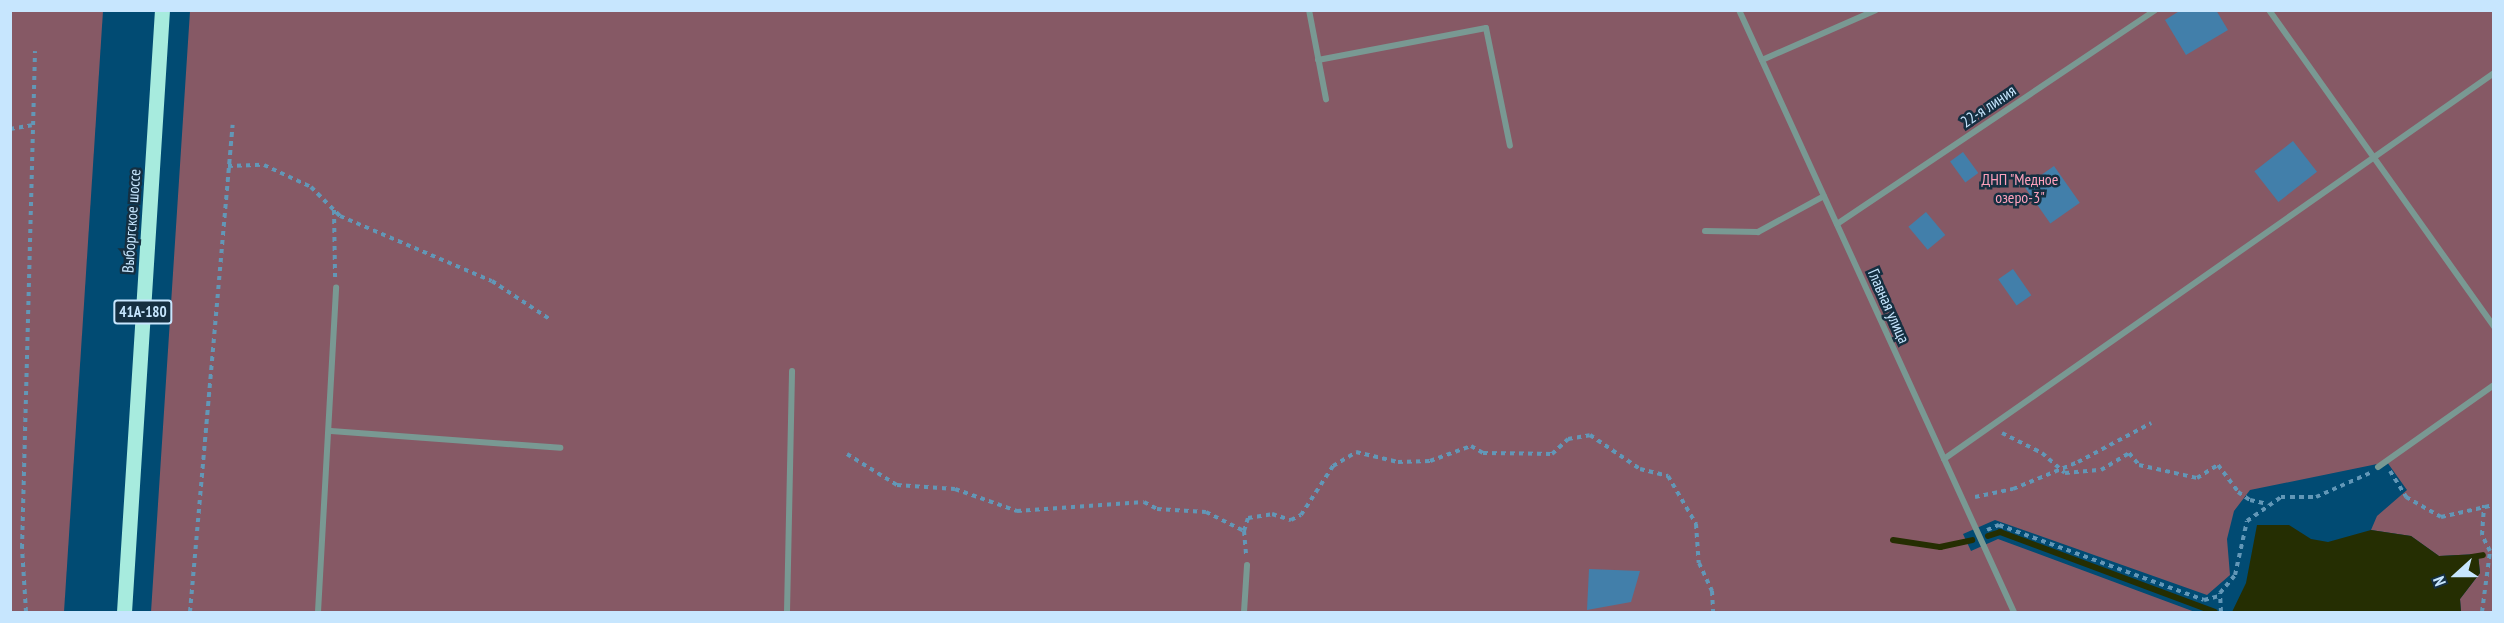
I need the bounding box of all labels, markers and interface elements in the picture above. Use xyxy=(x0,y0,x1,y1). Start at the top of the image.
street label: 22-я линия xyxy=(1957,81,2019,131)
street label: Выборгское шоссе xyxy=(118,168,144,274)
park label: ДНП "Медное озеро-3" xyxy=(1981,169,2059,207)
street label: Главная улица xyxy=(1864,266,1914,346)
road number: 41А-180 xyxy=(113,300,173,324)
north arrow xyxy=(2426,545,2486,605)
text: N xyxy=(2428,574,2450,589)

